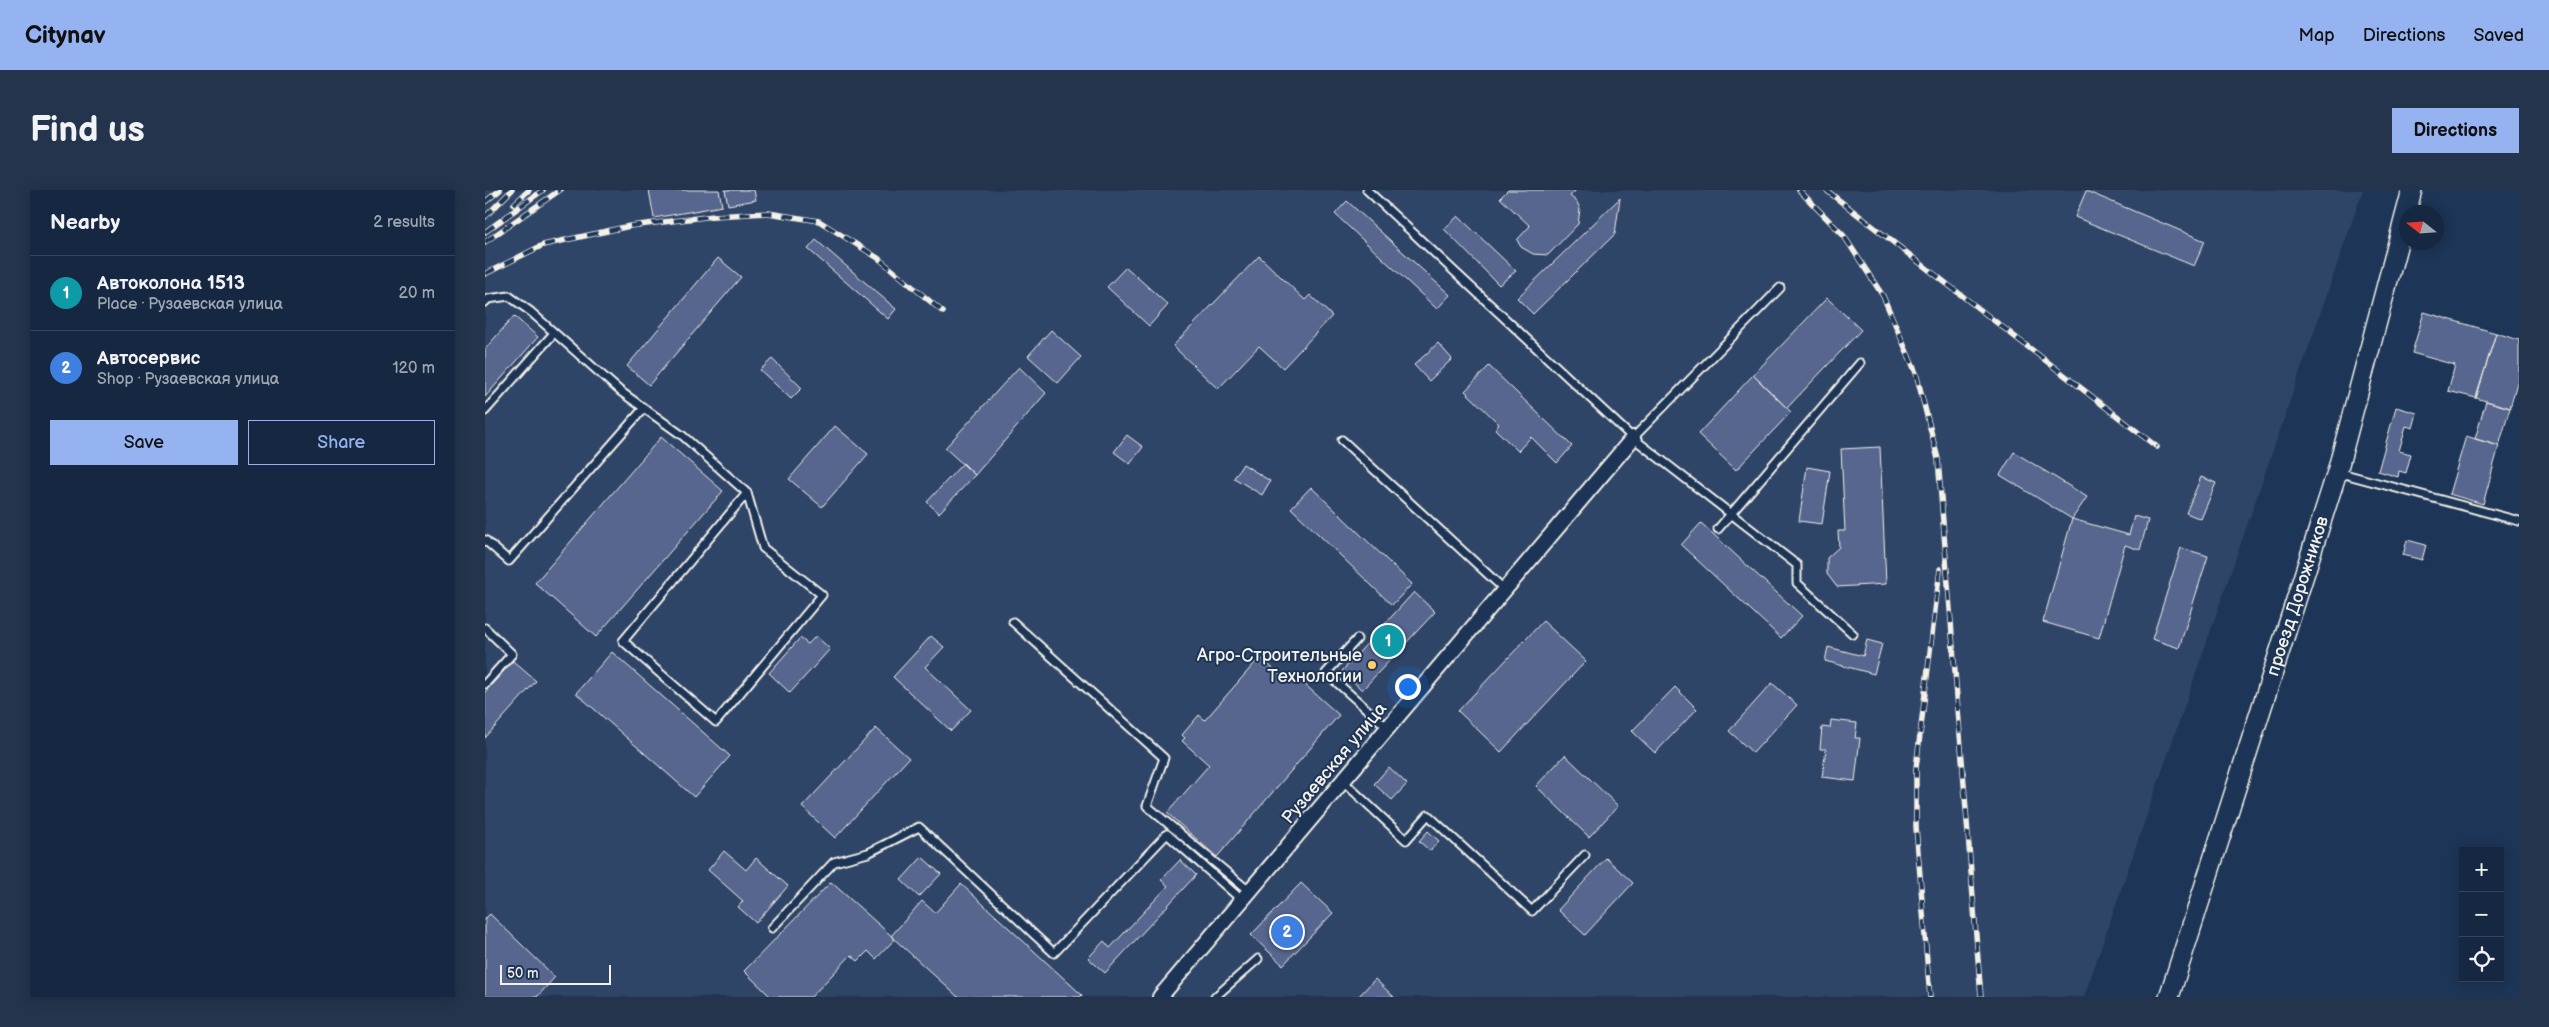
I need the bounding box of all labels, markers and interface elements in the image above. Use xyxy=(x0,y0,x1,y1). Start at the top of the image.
text: Citynav xyxy=(25,21,106,50)
text: Map xyxy=(2299,25,2335,46)
text: Directions xyxy=(2363,25,2445,46)
text: Saved xyxy=(2473,25,2524,46)
button: Directions xyxy=(2392,108,2519,153)
text: Find us xyxy=(30,109,145,152)
north arrow xyxy=(2399,205,2444,250)
text: Nearby xyxy=(50,210,120,235)
text: 2 results xyxy=(373,213,435,232)
text: Автоколона 1513 xyxy=(97,272,245,295)
text: 1 xyxy=(63,284,69,303)
text: 20 m xyxy=(399,284,435,303)
text: Place · Рузаевская улица xyxy=(97,295,283,314)
text: Автосервис xyxy=(97,347,200,370)
text: 2 xyxy=(61,359,71,378)
text: 120 m xyxy=(392,359,435,378)
text: Shop · Рузаевская улица xyxy=(97,370,279,389)
button: Save xyxy=(50,420,238,465)
button: Share xyxy=(248,420,435,465)
street label: проезд Дорожников xyxy=(2262,513,2333,679)
pin: 1 xyxy=(1372,622,1404,660)
place label: Агро-Строительные Технологии xyxy=(1196,645,1362,687)
marker: Агро-Строительные Технологии xyxy=(1366,659,1378,671)
your location xyxy=(1395,674,1421,700)
street label: Рузаевская улица xyxy=(1278,698,1391,828)
map controls xyxy=(2459,847,2504,982)
button: + xyxy=(2459,847,2504,892)
button: − xyxy=(2459,892,2504,937)
pin: 2 xyxy=(1271,913,1303,951)
button: locate xyxy=(2459,937,2504,982)
scale bar xyxy=(500,962,611,985)
text: 50 m xyxy=(507,965,539,982)

